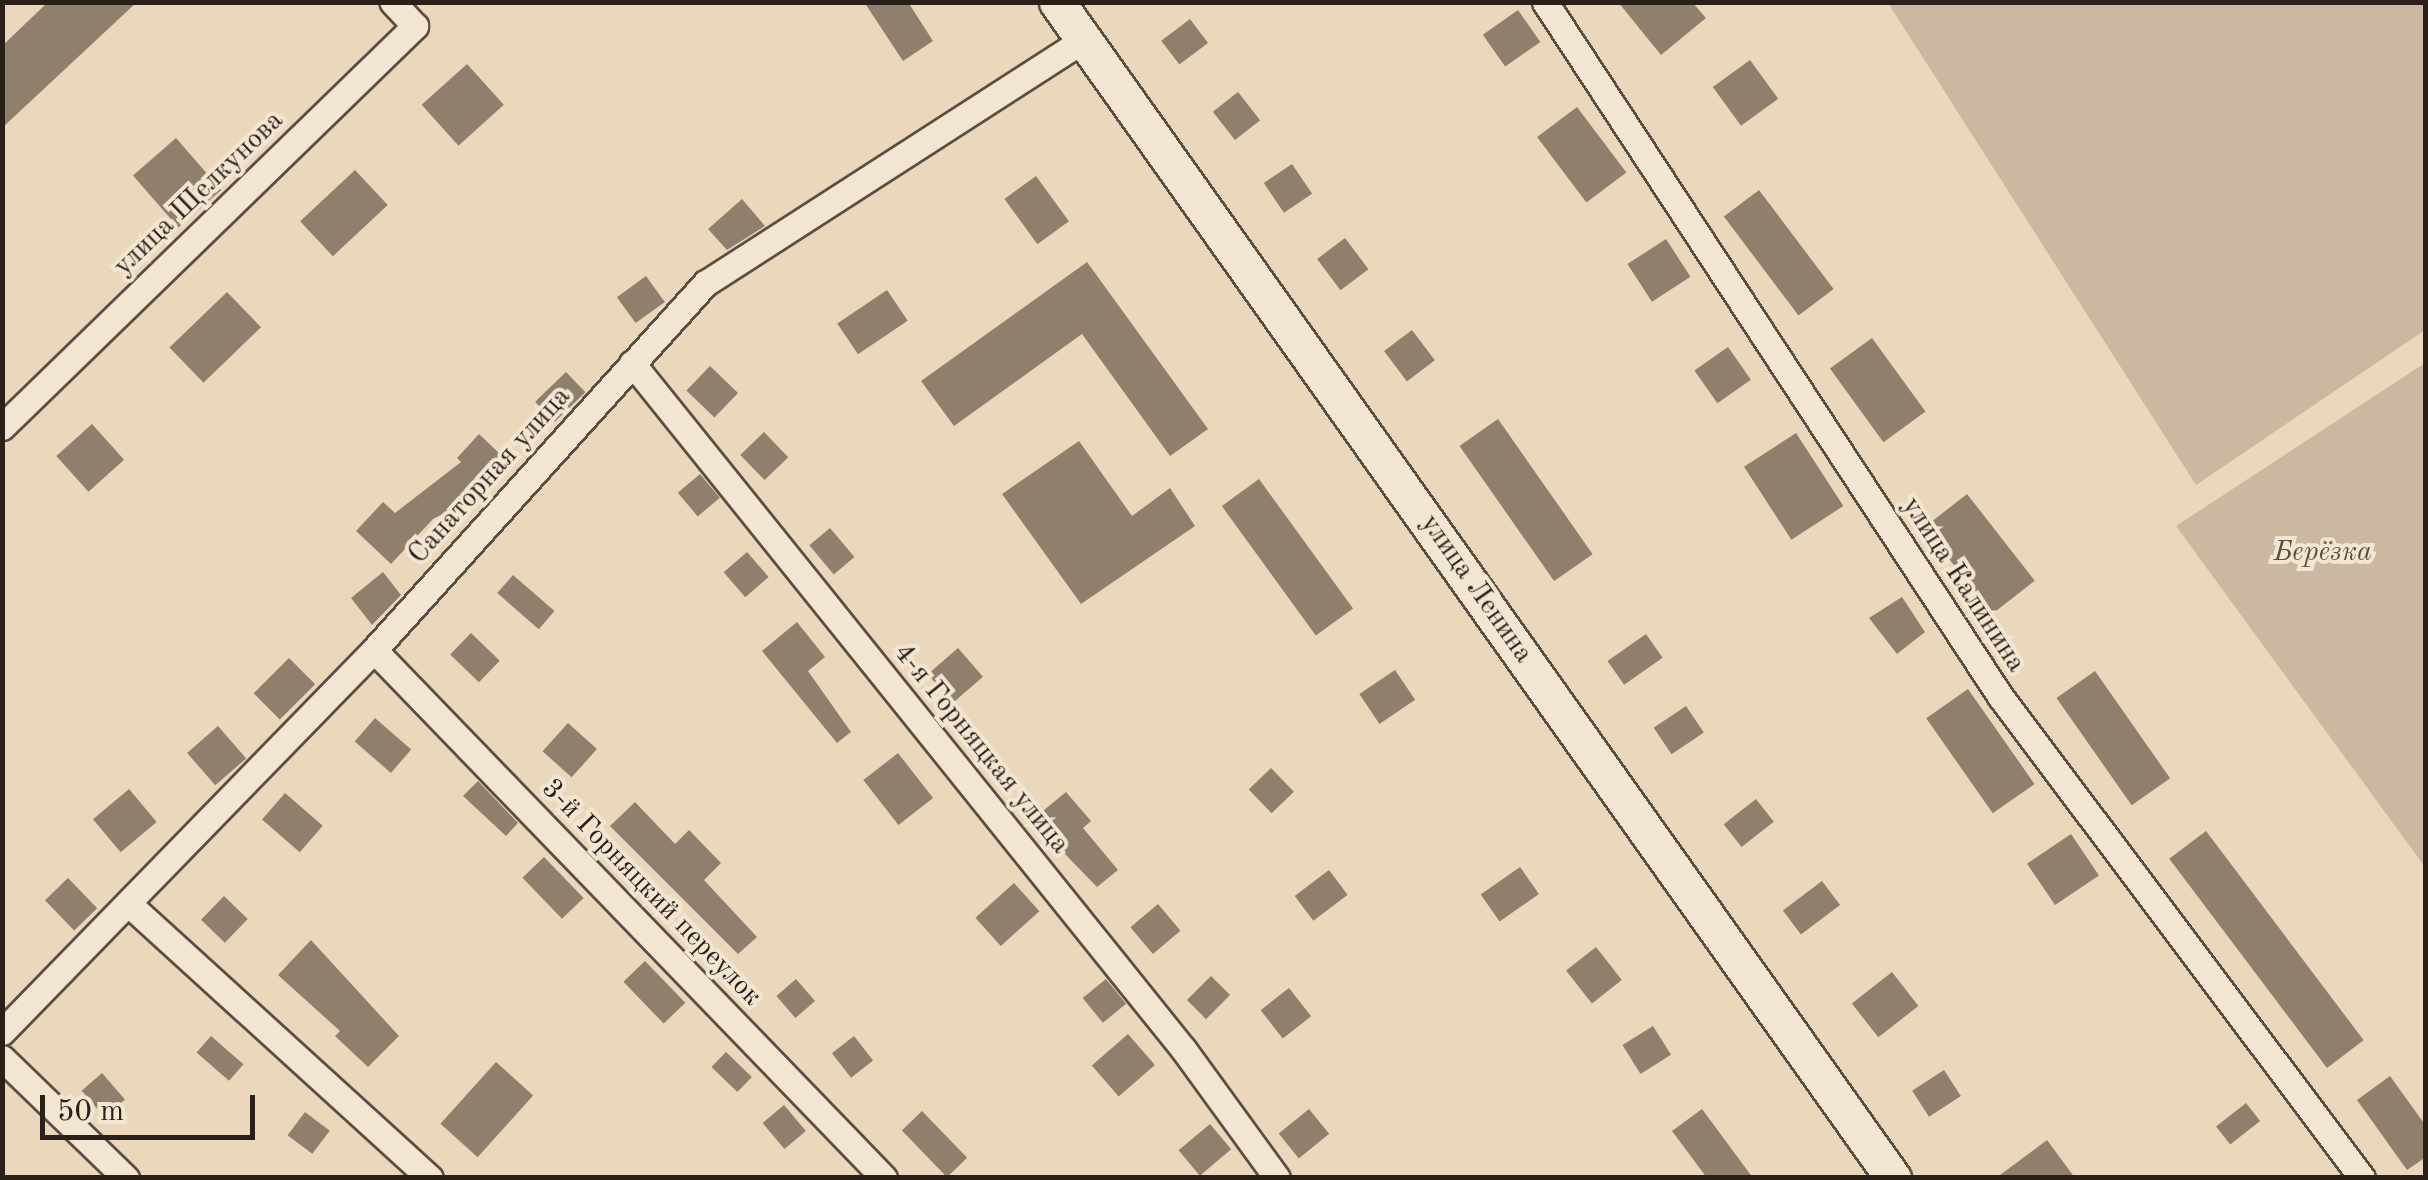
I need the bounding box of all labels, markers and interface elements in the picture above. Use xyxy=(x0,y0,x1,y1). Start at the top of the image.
street label: улица Щелкунова xyxy=(107,104,291,284)
street label: Санаторная улица xyxy=(402,381,578,571)
street label: улица Калинина xyxy=(1894,491,2032,679)
street label: улица Ленина xyxy=(1412,508,1540,670)
park label: Берёзка xyxy=(2274,536,2372,570)
street label: 4-я Горняцкая улица xyxy=(886,637,1076,861)
street label: 3-й Горняцкий переулок xyxy=(534,773,768,1013)
scale bar xyxy=(45,1075,260,1137)
text: 50 m xyxy=(57,1097,124,1127)

